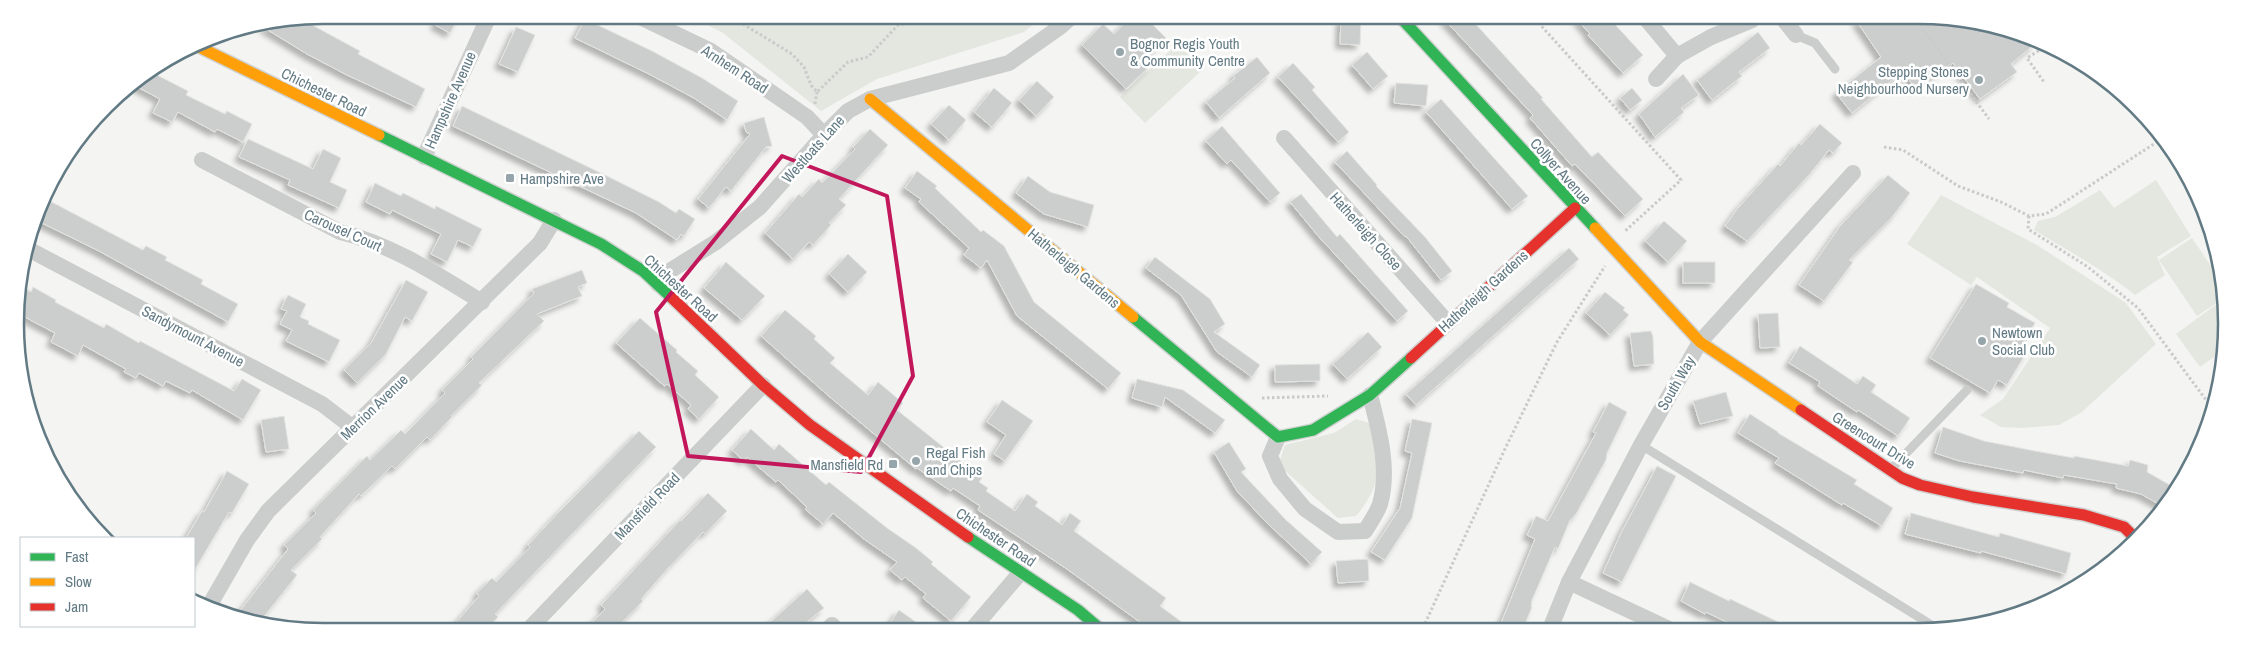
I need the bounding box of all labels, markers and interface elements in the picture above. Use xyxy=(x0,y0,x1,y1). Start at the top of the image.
place label: Bognor Regis Youth & Community Centre xyxy=(1130,33,1245,71)
street label: Arnhem Road xyxy=(697,39,773,98)
marker: Bognor Regis Youth & Community Centre xyxy=(1114,46,1126,58)
street label: Hampshire Avenue xyxy=(419,48,481,152)
place label: Stepping Stones Neighbourhood Nursery xyxy=(1838,61,1970,99)
street label: Chichester Road xyxy=(278,62,370,122)
marker: Stepping Stones Neighbourhood Nursery xyxy=(1973,74,1985,86)
street label: Westloats Lane xyxy=(777,110,849,187)
street label: Collyer Avenue xyxy=(1526,133,1597,209)
place label: Hampshire Ave xyxy=(520,168,604,189)
marker: Hampshire Ave xyxy=(504,172,516,184)
street label: Hatherleigh Close xyxy=(1325,187,1407,275)
street label: Carousel Court xyxy=(301,204,386,257)
street label: Hatherleigh Gardens xyxy=(1024,223,1124,313)
street label: Hatherleigh Gardens xyxy=(1434,245,1532,337)
street label: Chichester Road xyxy=(640,249,722,327)
street label: Sandymount Avenue xyxy=(138,300,248,372)
place label: Newtown Social Club xyxy=(1992,322,2055,360)
marker: Newtown Social Club xyxy=(1976,335,1988,347)
street label: South Way xyxy=(1652,351,1700,414)
street label: Merrion Avenue xyxy=(336,369,413,445)
street label: Greencourt Drive xyxy=(1828,406,1920,474)
place label: Regal Fish and Chips xyxy=(926,442,985,480)
place label: Mansfield Rd xyxy=(811,454,883,475)
marker: Regal Fish and Chips xyxy=(910,455,922,467)
marker: Mansfield Rd xyxy=(887,458,899,470)
street label: Mansfield Road xyxy=(610,468,684,544)
street label: Chichester Road xyxy=(952,502,1040,572)
legend xyxy=(20,537,195,627)
text: Fast xyxy=(65,546,89,567)
text: Slow xyxy=(65,571,92,592)
text: Jam xyxy=(65,596,88,617)

